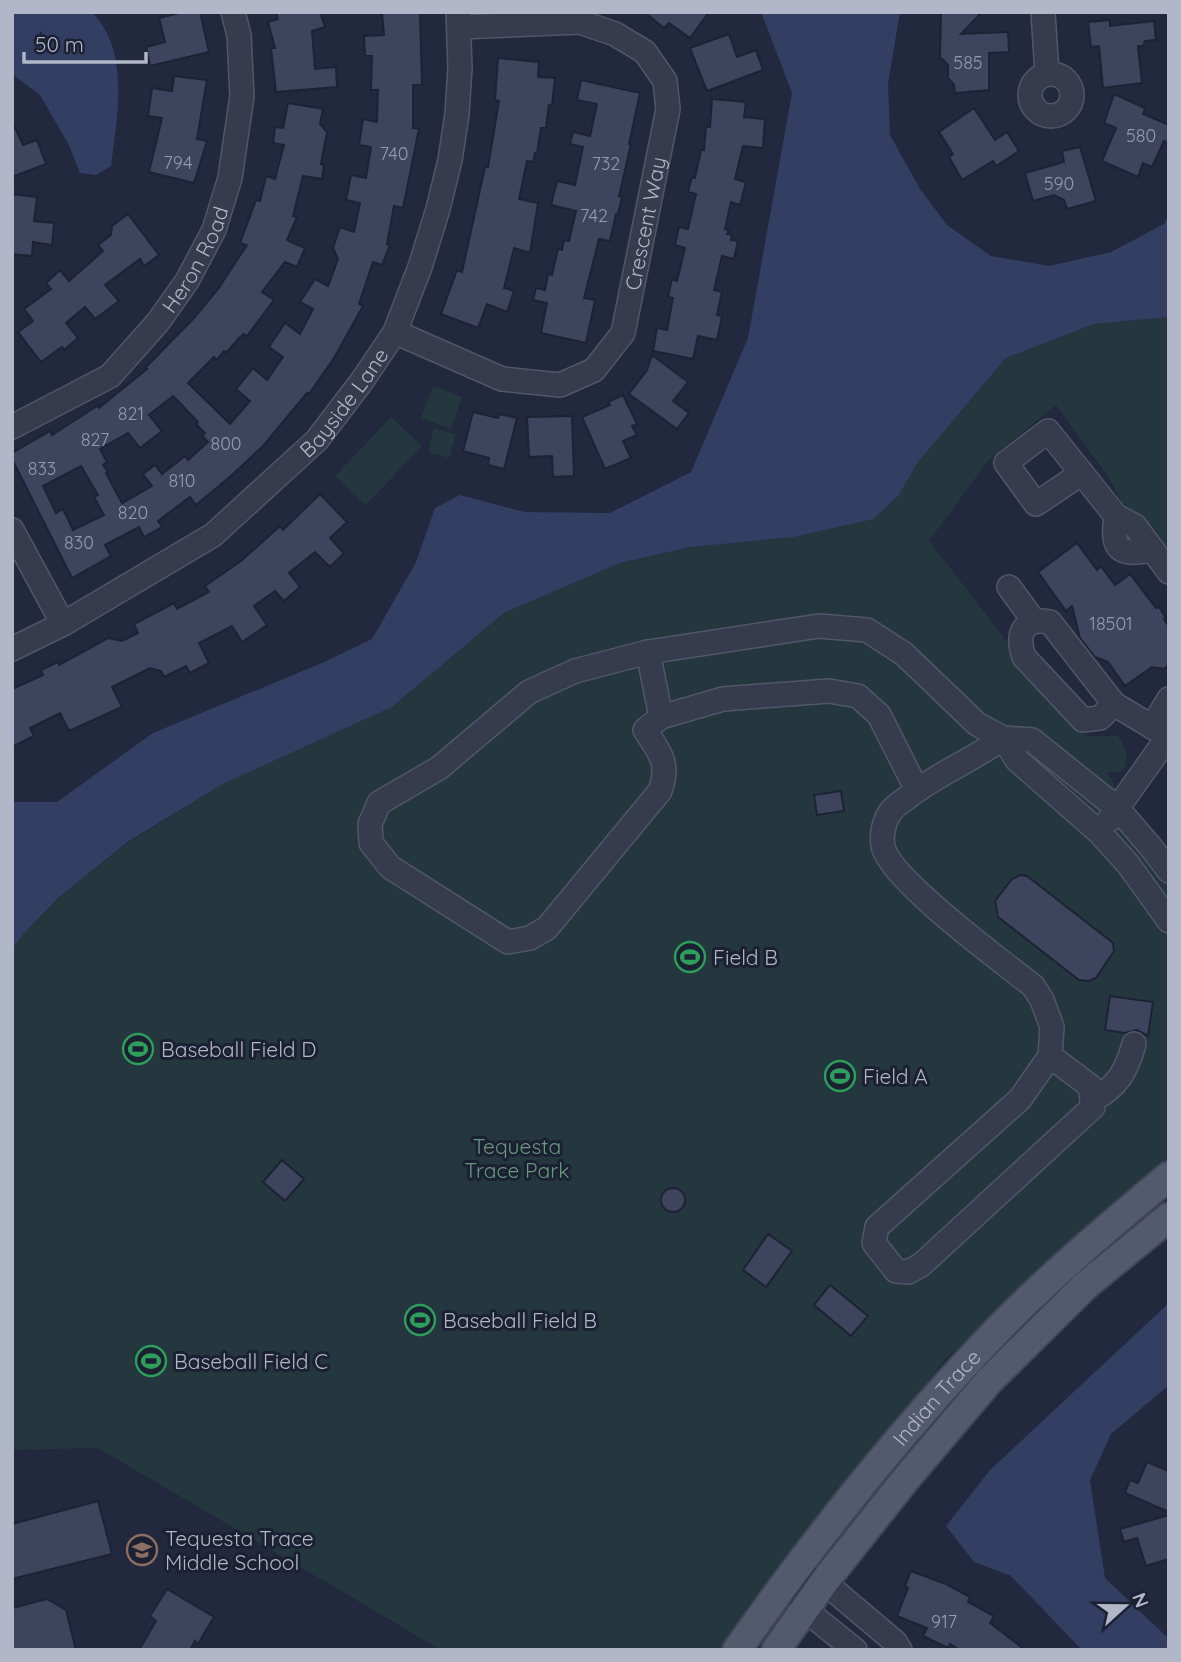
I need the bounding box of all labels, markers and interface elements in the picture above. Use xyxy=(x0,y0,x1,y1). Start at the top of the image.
scale bar xyxy=(24,21,147,65)
text: 50 m xyxy=(35,31,84,57)
house number: 585 xyxy=(953,51,983,74)
house number: 580 xyxy=(1126,124,1156,147)
house number: 740 xyxy=(380,142,408,165)
house number: 794 xyxy=(164,151,192,174)
house number: 732 xyxy=(592,152,620,175)
street label: Crescent Way xyxy=(619,154,671,293)
house number: 590 xyxy=(1044,172,1074,195)
street label: Heron Road xyxy=(156,203,233,318)
house number: 742 xyxy=(580,204,608,227)
street label: Bayside Lane xyxy=(294,343,394,463)
house number: 821 xyxy=(118,402,144,425)
house number: 827 xyxy=(81,428,109,451)
house number: 800 xyxy=(210,432,242,455)
house number: 833 xyxy=(28,457,56,480)
house number: 810 xyxy=(168,469,196,492)
house number: 820 xyxy=(118,501,148,524)
house number: 830 xyxy=(64,531,94,554)
house number: 18501 xyxy=(1089,612,1133,635)
sports icon: Field B xyxy=(673,940,707,974)
place label: Field B xyxy=(713,944,778,970)
sports icon: Baseball Field D xyxy=(121,1032,155,1066)
place label: Baseball Field D xyxy=(161,1036,316,1062)
sports icon: Field A xyxy=(823,1059,857,1093)
place label: Field A xyxy=(863,1063,928,1089)
park label: Tequesta Trace Park xyxy=(465,1133,569,1183)
sports icon: Baseball Field B xyxy=(403,1303,437,1337)
place label: Baseball Field B xyxy=(443,1307,597,1333)
sports icon: Baseball Field C xyxy=(134,1344,168,1378)
street label: Indian Trace xyxy=(887,1344,986,1451)
place label: Baseball Field C xyxy=(174,1348,328,1374)
place label: Tequesta Trace Middle School xyxy=(165,1525,314,1575)
school or university icon: Tequesta Trace Middle School xyxy=(125,1533,159,1567)
north arrow xyxy=(1090,1571,1160,1641)
text: N xyxy=(1127,1589,1155,1611)
house number: 917 xyxy=(931,1610,957,1633)

